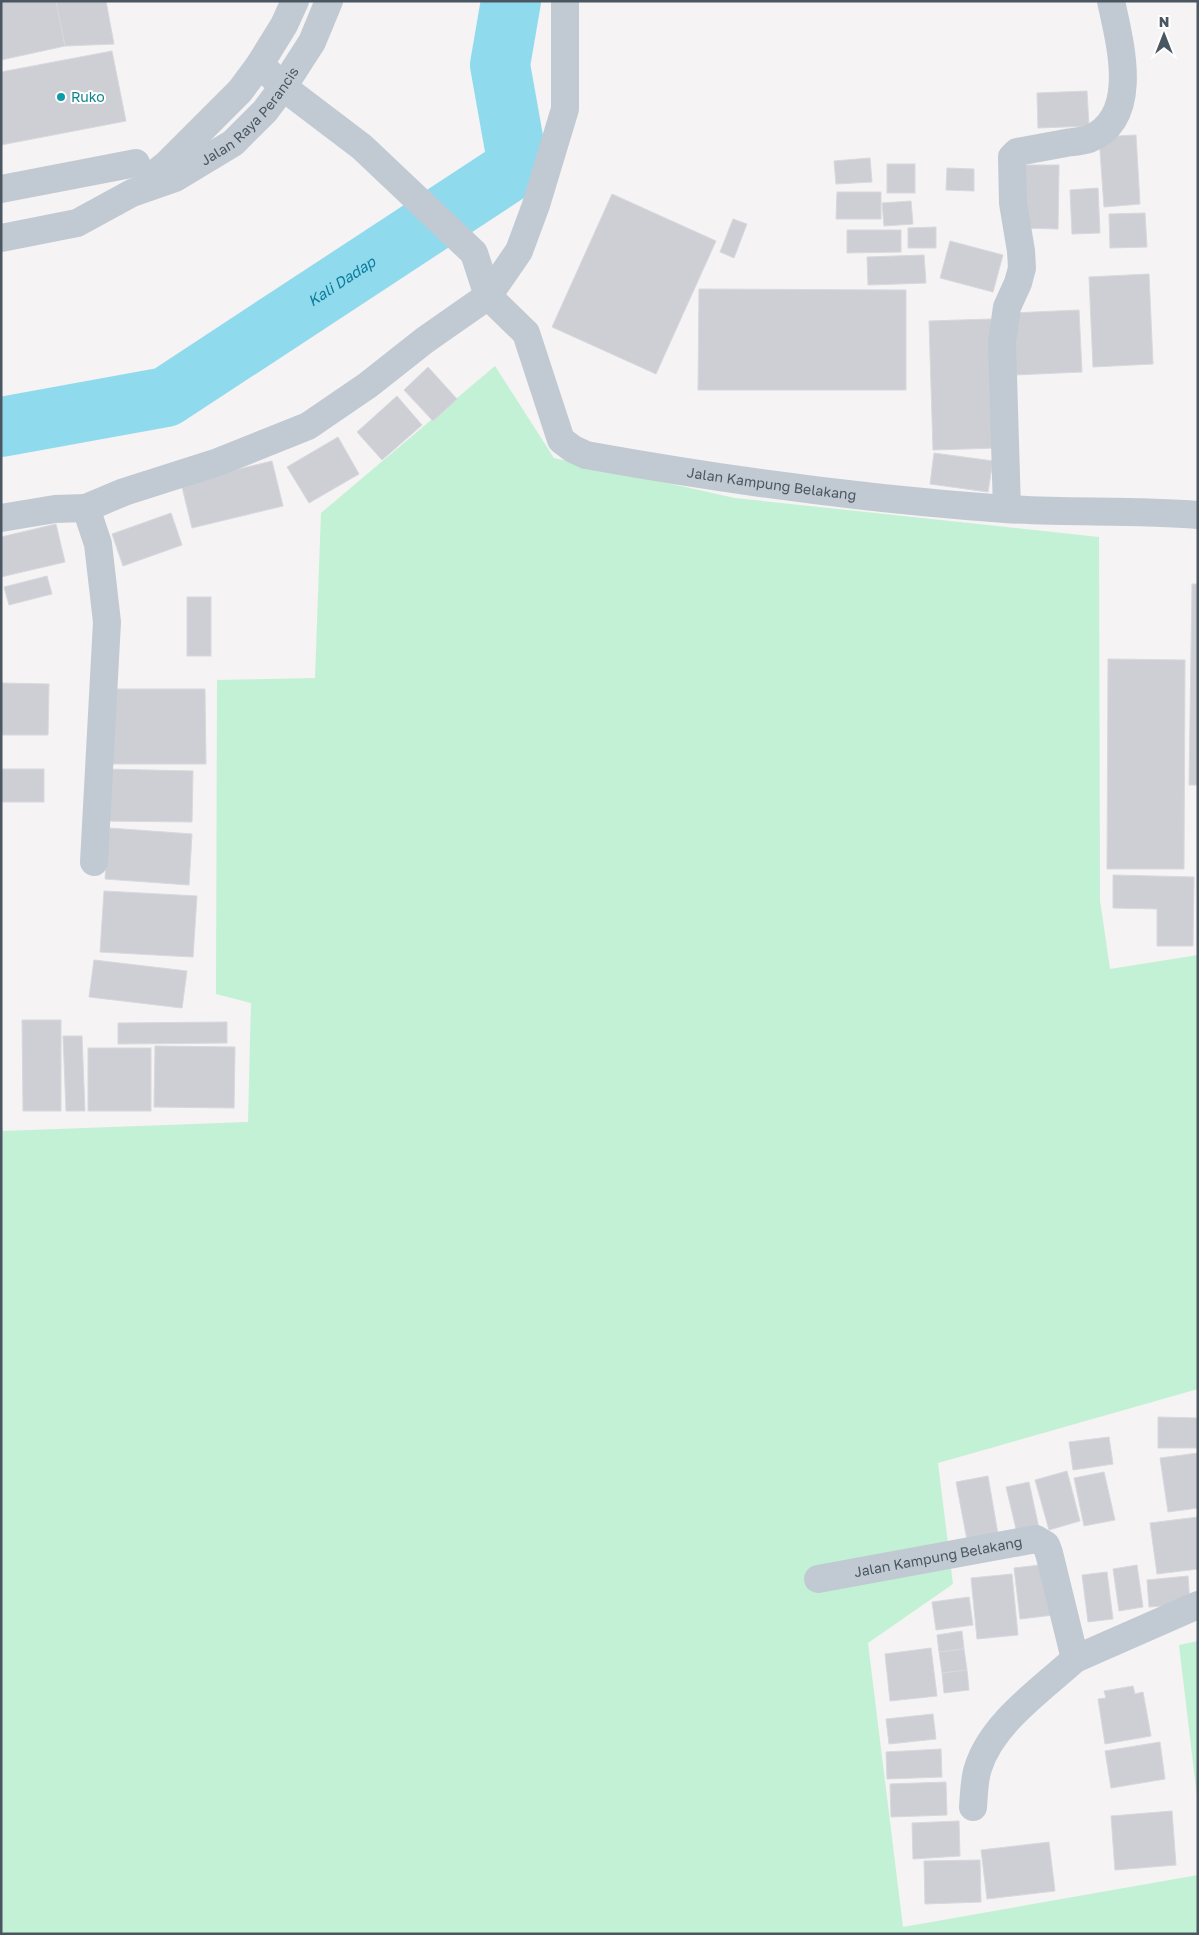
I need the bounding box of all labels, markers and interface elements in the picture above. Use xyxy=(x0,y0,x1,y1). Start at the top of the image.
north arrow xyxy=(1139,10,1189,60)
text: N xyxy=(1159,13,1169,30)
street label: Jalan Raya Perancis xyxy=(197,63,302,169)
place label: Ruko xyxy=(71,88,105,105)
marker: Ruko xyxy=(55,91,67,103)
water label: Kali Dadap xyxy=(304,251,380,310)
street label: Jalan Kampung Belakang xyxy=(686,463,857,503)
street label: Jalan Kampung Belakang xyxy=(852,1533,1023,1580)

